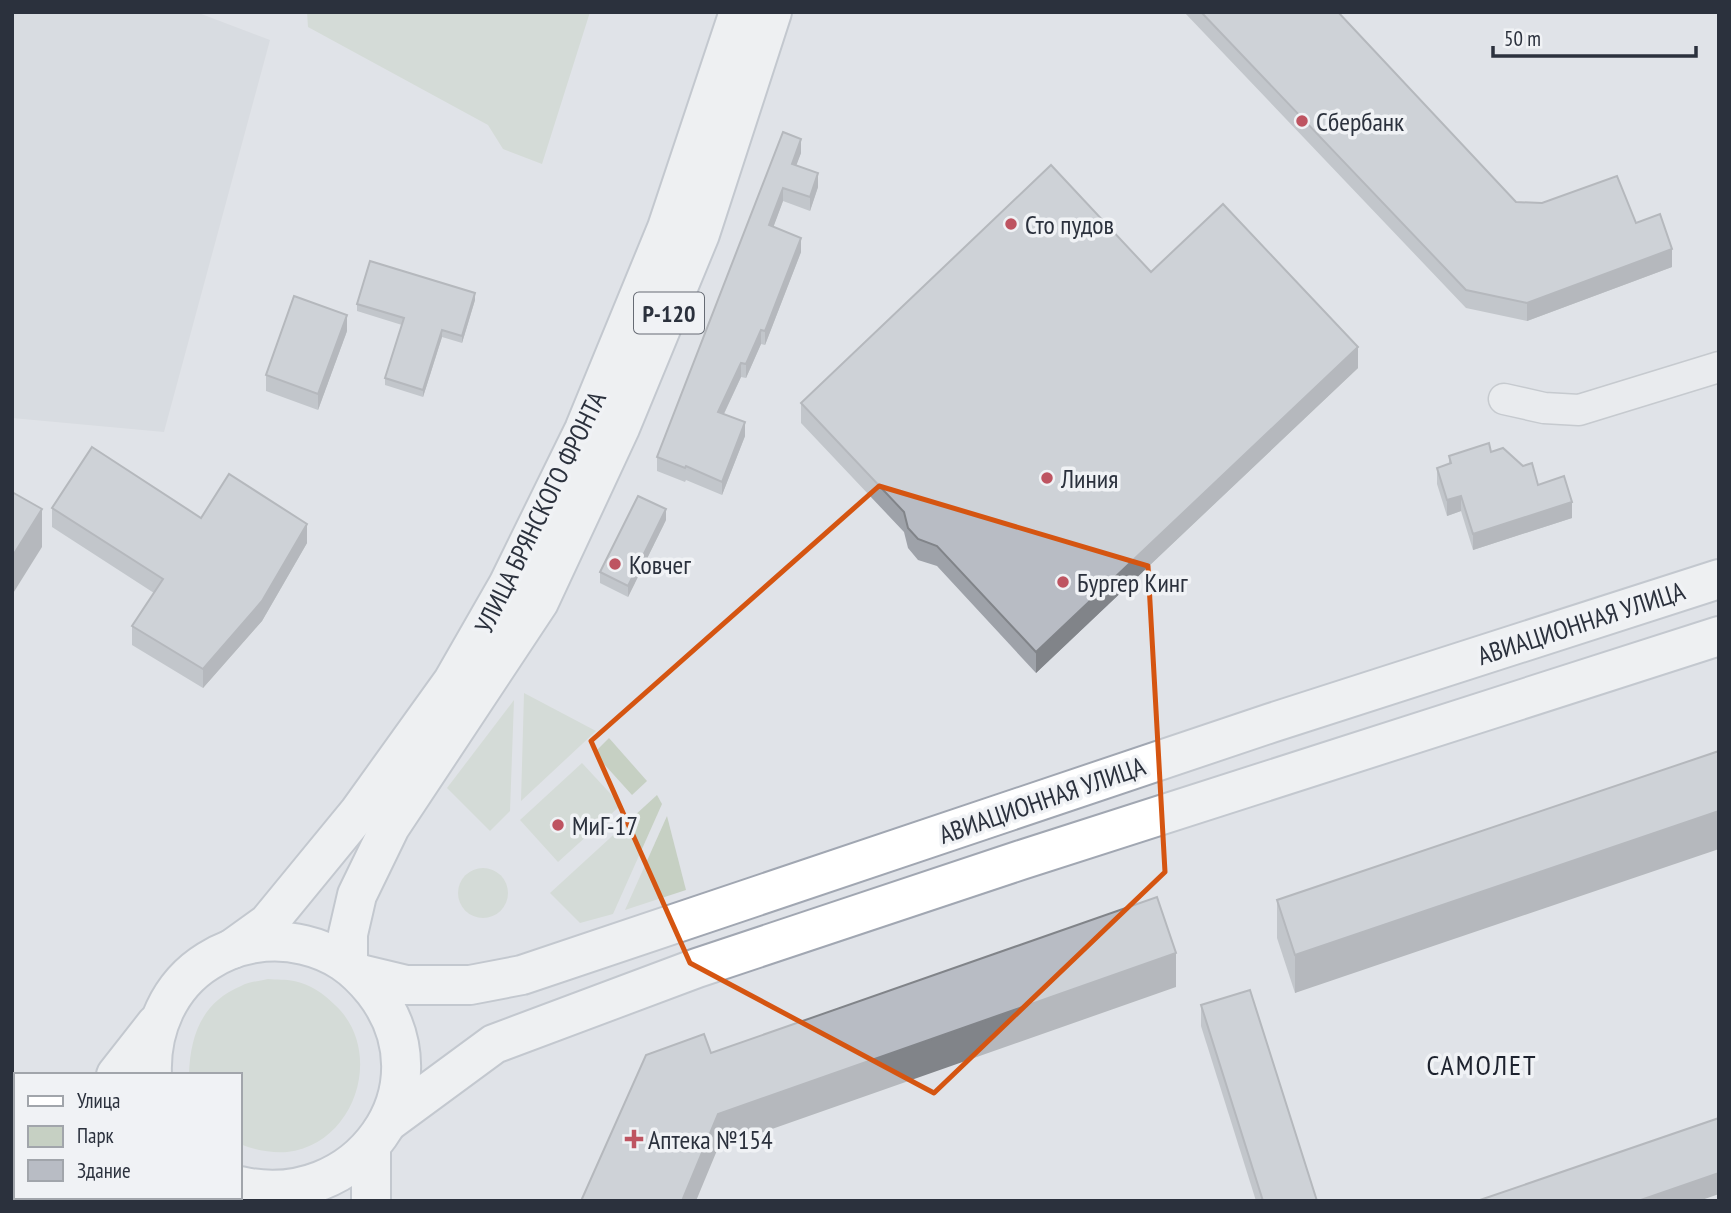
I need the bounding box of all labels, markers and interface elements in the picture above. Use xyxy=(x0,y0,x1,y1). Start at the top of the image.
scale bar xyxy=(1493,14,1696,58)
text: 50 m xyxy=(1504,25,1541,52)
place label: Сбербанк xyxy=(1316,105,1404,138)
marker: Сбербанк xyxy=(1294,113,1310,129)
place label: Сто пудов xyxy=(1025,208,1114,241)
marker: Сто пудов xyxy=(1003,216,1019,232)
road number: Р-120 xyxy=(634,292,704,334)
street label: УЛИЦА БРЯНСКОГО ФРОНТА xyxy=(467,385,613,638)
place label: Линия xyxy=(1060,462,1118,495)
marker: Линия xyxy=(1039,470,1055,486)
place label: Ковчег xyxy=(629,548,691,581)
marker: Ковчег xyxy=(607,556,623,572)
place label: Бургер Кинг xyxy=(1077,566,1188,599)
marker: Бургер Кинг xyxy=(1055,574,1071,590)
street label: АВИАЦИОННАЯ УЛИЦА xyxy=(1473,574,1690,672)
street label: АВИАЦИОННАЯ УЛИЦА xyxy=(934,749,1150,851)
place label: МиГ-17 xyxy=(572,809,638,842)
marker: МиГ-17 xyxy=(550,817,566,833)
district label: САМОЛЕТ xyxy=(1426,1046,1538,1083)
legend xyxy=(14,1073,242,1199)
text: Улица xyxy=(77,1087,120,1114)
text: Парк xyxy=(77,1122,114,1149)
place label: Аптека №154 xyxy=(648,1123,773,1156)
marker: Аптека №154 xyxy=(626,1131,642,1147)
text: Здание xyxy=(77,1157,131,1184)

